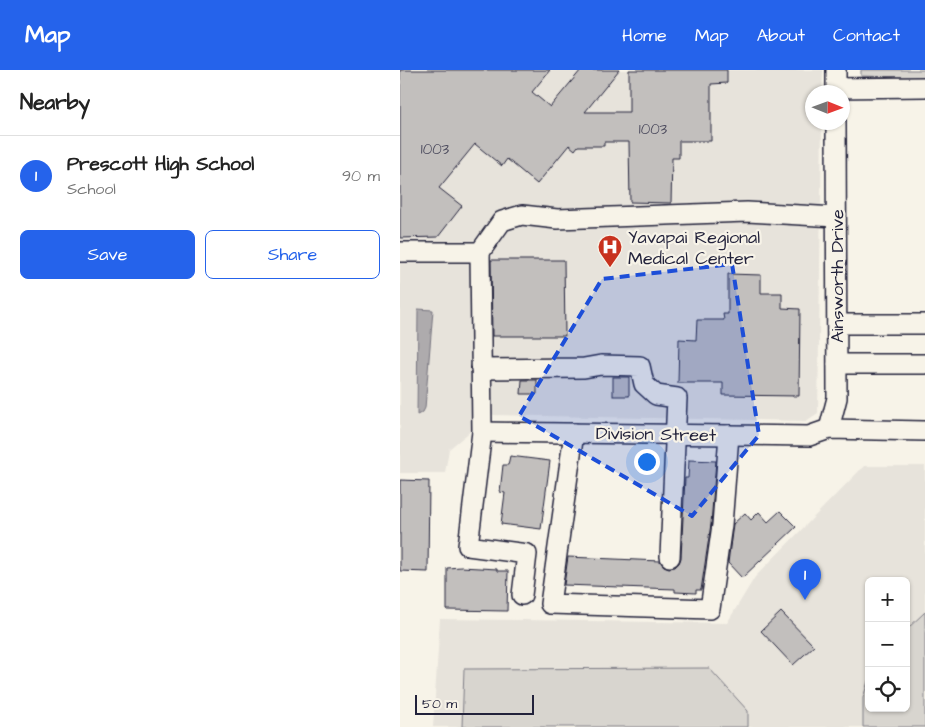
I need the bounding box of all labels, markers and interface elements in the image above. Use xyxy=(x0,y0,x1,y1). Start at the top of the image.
text: Map xyxy=(25,18,70,52)
text: Home xyxy=(622,23,667,48)
text: Map xyxy=(695,23,729,48)
text: About xyxy=(757,23,805,48)
text: Contact xyxy=(833,23,900,48)
north arrow xyxy=(805,85,850,130)
text: Nearby xyxy=(20,88,90,117)
house number: 1003 xyxy=(639,119,668,140)
house number: 1003 xyxy=(421,139,450,160)
text: Prescott High School xyxy=(67,151,254,178)
text: 1 xyxy=(35,165,37,187)
text: 90 m xyxy=(342,165,380,187)
text: School xyxy=(67,178,116,200)
street label: Ainsworth Drive xyxy=(825,209,850,343)
place label: Yavapai Regional Medical Center xyxy=(628,225,760,271)
button: Save xyxy=(20,230,195,279)
button: Share xyxy=(205,230,380,279)
hospital icon: Yavapai Regional Medical Center xyxy=(597,234,623,268)
street label: Division Street xyxy=(596,421,717,448)
your location xyxy=(634,449,660,475)
pin: 1 xyxy=(789,559,821,600)
map controls xyxy=(865,577,910,712)
button: + xyxy=(865,577,910,622)
button: − xyxy=(865,622,910,667)
button: locate xyxy=(865,667,910,712)
scale bar xyxy=(415,692,534,715)
text: 50 m xyxy=(422,694,457,714)

